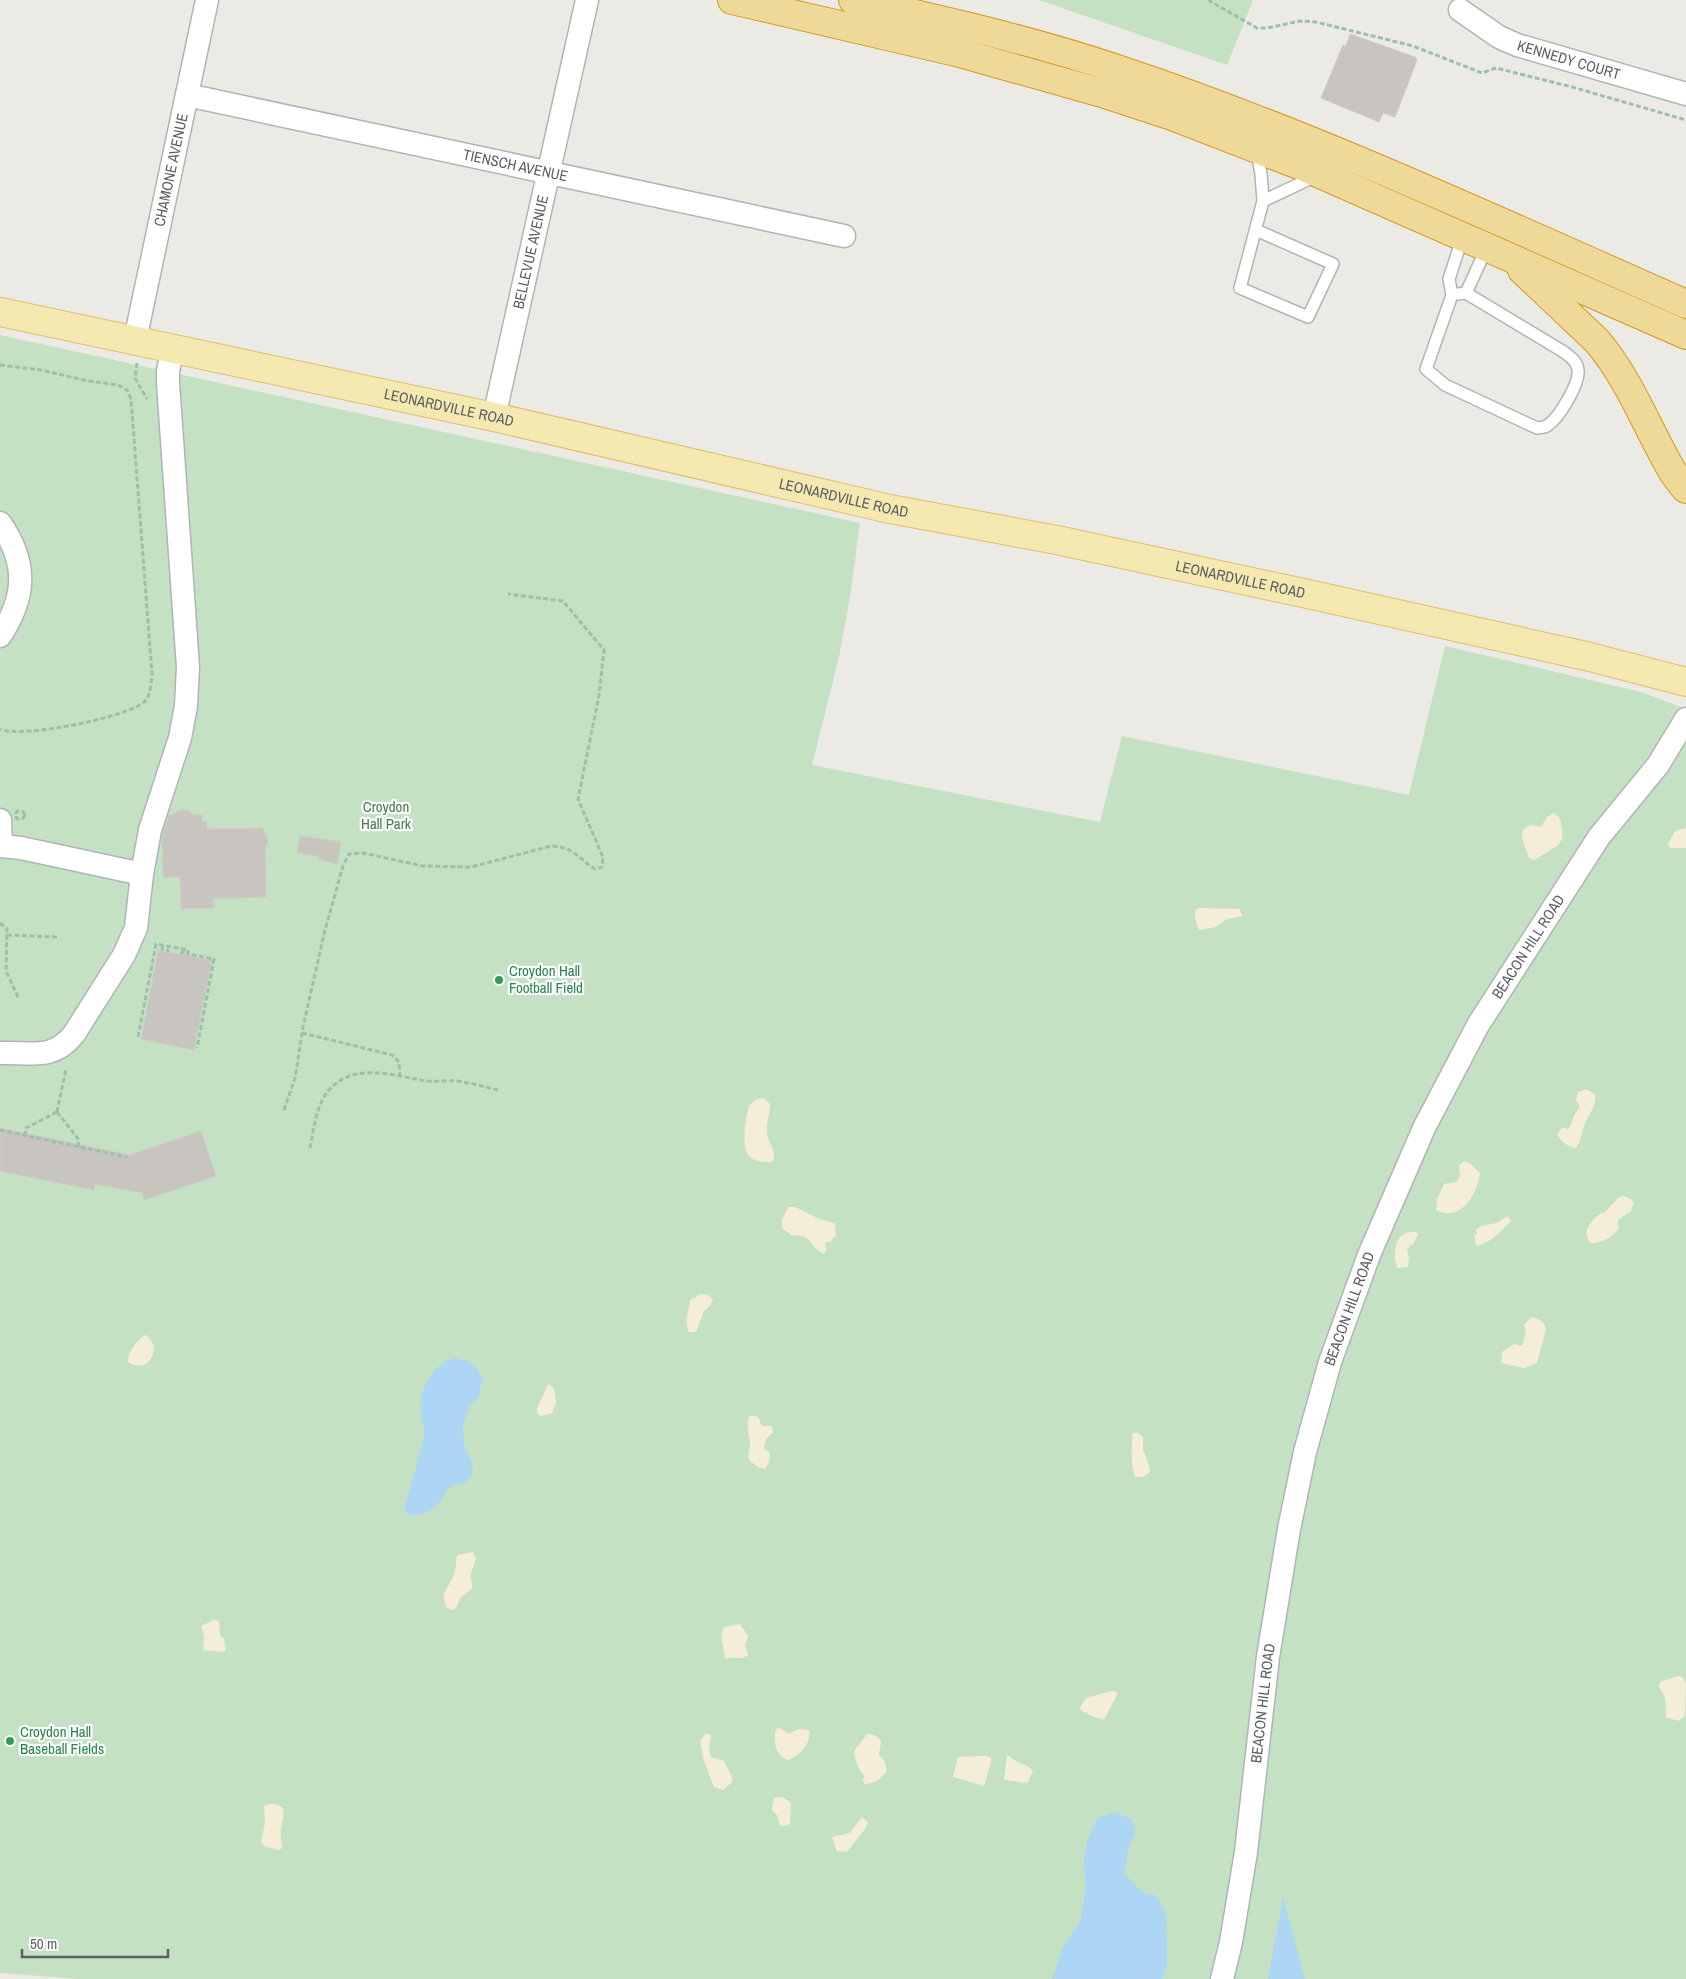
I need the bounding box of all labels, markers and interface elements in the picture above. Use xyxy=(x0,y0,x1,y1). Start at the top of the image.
street label: KENNEDY COURT xyxy=(1515,35,1623,85)
street label: CHAMONE AVENUE xyxy=(148,111,193,228)
street label: TIENSCH AVENUE xyxy=(461,144,570,186)
street label: BELLEVUE AVENUE xyxy=(507,193,553,311)
street label: LEONARDVILLE ROAD xyxy=(382,383,516,431)
street label: LEONARDVILLE ROAD xyxy=(777,473,910,522)
street label: LEONARDVILLE ROAD xyxy=(1174,555,1307,603)
park label: Croydon Hall Park xyxy=(361,796,412,834)
street label: BEACON HILL ROAD xyxy=(1487,890,1569,1003)
place label: Croydon Hall Football Field xyxy=(509,960,583,998)
marker: Croydon Hall Football Field xyxy=(493,974,505,986)
street label: BEACON HILL ROAD xyxy=(1319,1249,1379,1369)
street label: BEACON HILL ROAD xyxy=(1245,1642,1280,1764)
place label: Croydon Hall Baseball Fields xyxy=(20,1721,104,1759)
marker: Croydon Hall Baseball Fields xyxy=(4,1735,16,1747)
scale bar xyxy=(22,1926,169,1958)
text: 50 m xyxy=(30,1933,57,1954)

